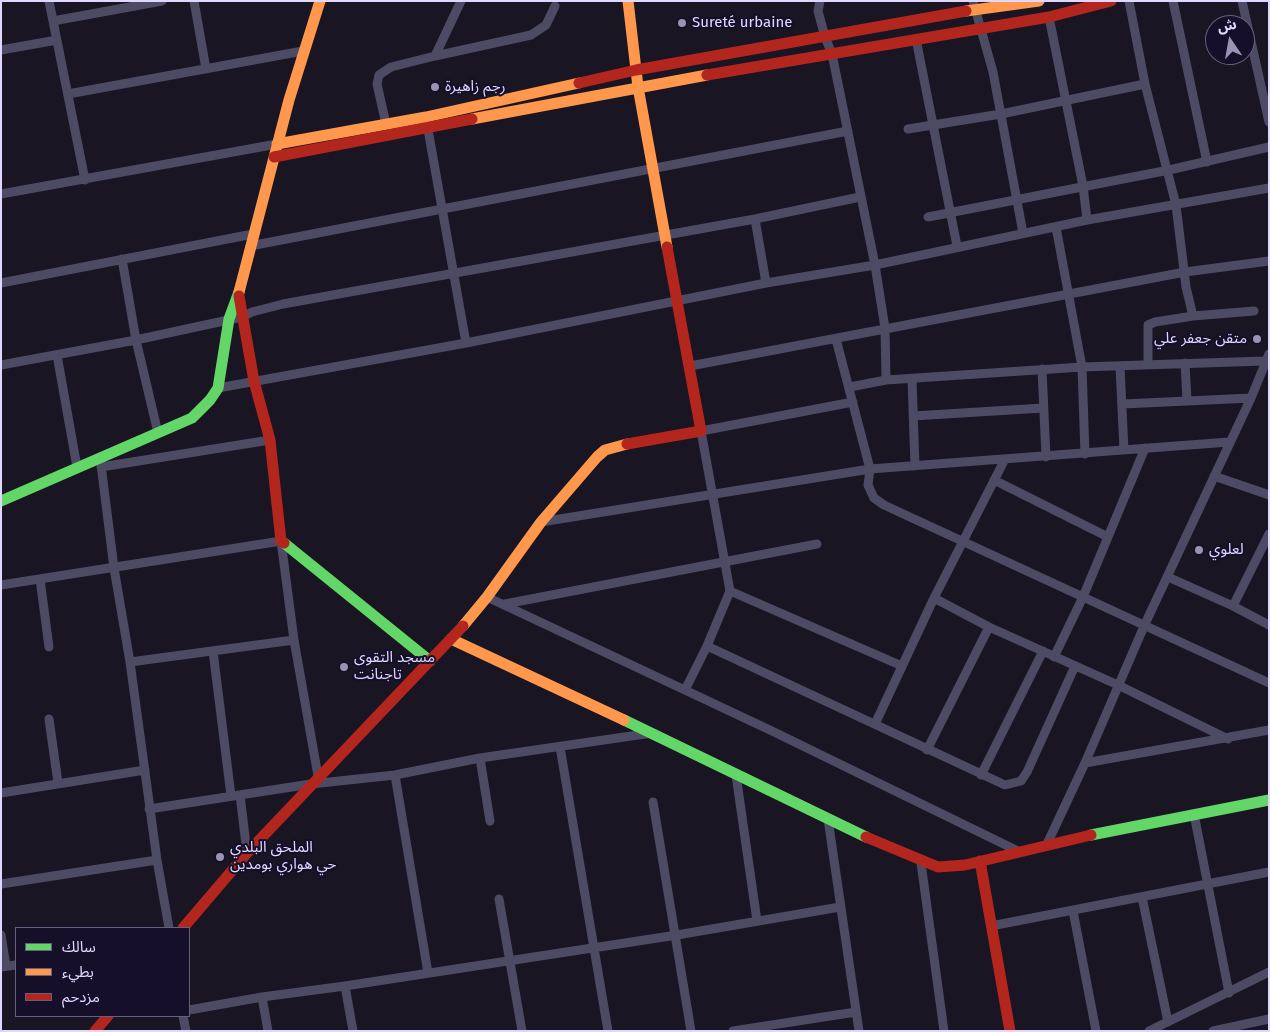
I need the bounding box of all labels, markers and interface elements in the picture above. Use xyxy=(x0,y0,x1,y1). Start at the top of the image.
place label: Sureté urbaine xyxy=(692,14,792,32)
north arrow xyxy=(1205,15,1255,65)
text: ش xyxy=(1216,16,1238,36)
marker: Sureté urbaine xyxy=(676,17,688,29)
place label: رجم زاهيرة xyxy=(445,78,505,96)
marker: رجم زاهيرة xyxy=(429,81,441,93)
place label: متقن جعفر علي xyxy=(1154,330,1247,348)
marker: متقن جعفر علي xyxy=(1251,333,1263,345)
place label: لعلوي xyxy=(1209,541,1244,559)
marker: لعلوي xyxy=(1193,544,1205,556)
place label: مسجد التقوى تاجنانت xyxy=(354,649,435,684)
marker: مسجد التقوى تاجنانت xyxy=(338,661,350,673)
place label: الملحق البلدي حي هواري بومدين xyxy=(230,839,336,874)
marker: الملحق البلدي حي هواري بومدين xyxy=(214,851,226,863)
legend xyxy=(15,927,190,1017)
text: سالك xyxy=(62,938,96,956)
text: بطيء xyxy=(62,963,94,981)
text: مزدحم xyxy=(62,988,100,1006)

